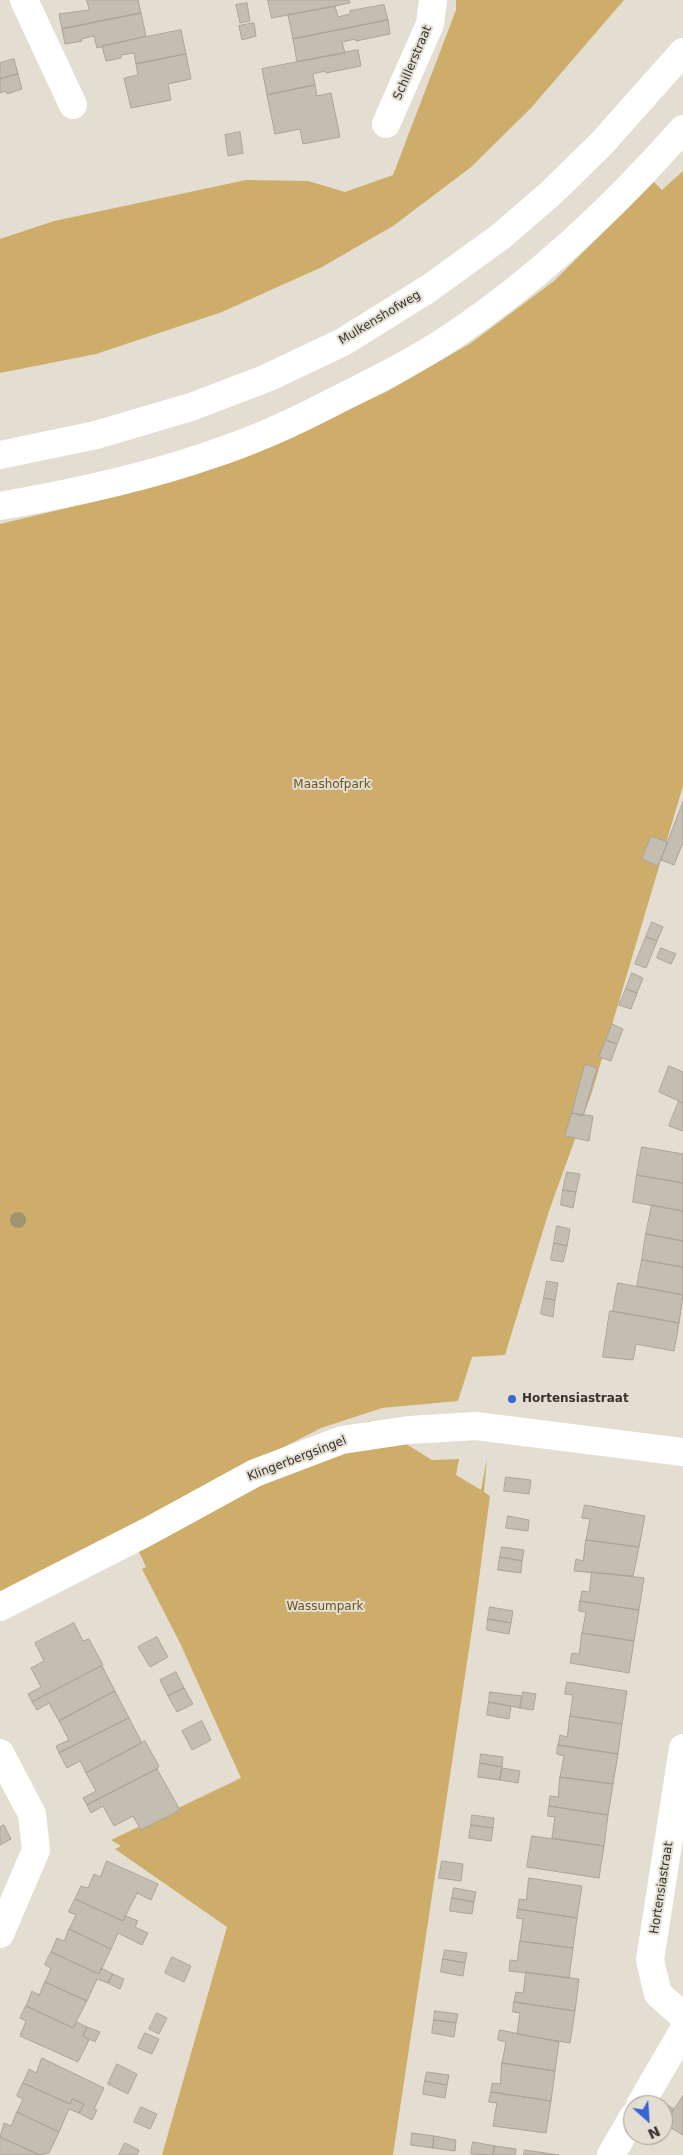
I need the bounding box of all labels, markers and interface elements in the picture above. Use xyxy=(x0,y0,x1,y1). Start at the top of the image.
street label: Schillerstraat xyxy=(391,24,435,102)
street label: Mulkenshofweg xyxy=(337,288,423,348)
park label: Maashofpark xyxy=(293,778,371,792)
place label: Hortensiastraat xyxy=(522,1392,629,1406)
marker: Hortensiastraat xyxy=(506,1393,518,1405)
street label: Klingerbergsingel xyxy=(245,1433,349,1485)
park label: Wassumpark xyxy=(286,1600,364,1614)
street label: Hortensiastraat xyxy=(648,1841,676,1935)
north arrow xyxy=(623,2095,673,2145)
text: N xyxy=(645,2123,663,2142)

